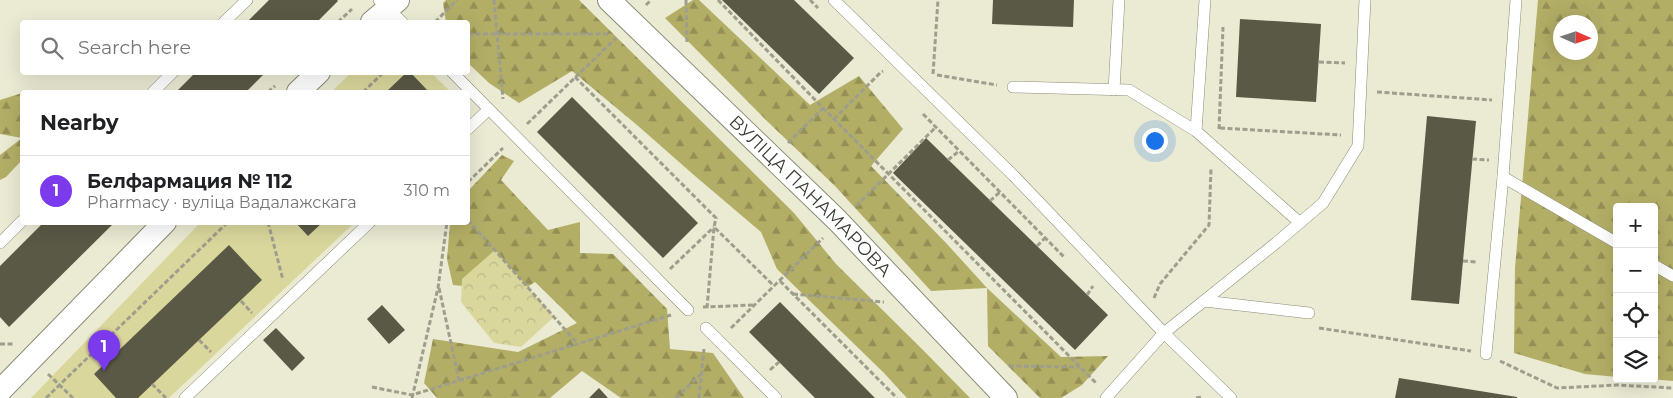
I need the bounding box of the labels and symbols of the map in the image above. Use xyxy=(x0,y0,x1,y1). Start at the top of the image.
north arrow xyxy=(1553,15,1598,60)
street label: ВУЛІЦА ПАНАМАРОВА xyxy=(724,111,896,282)
your location xyxy=(1142,128,1168,154)
pin: 1 xyxy=(88,330,120,371)

